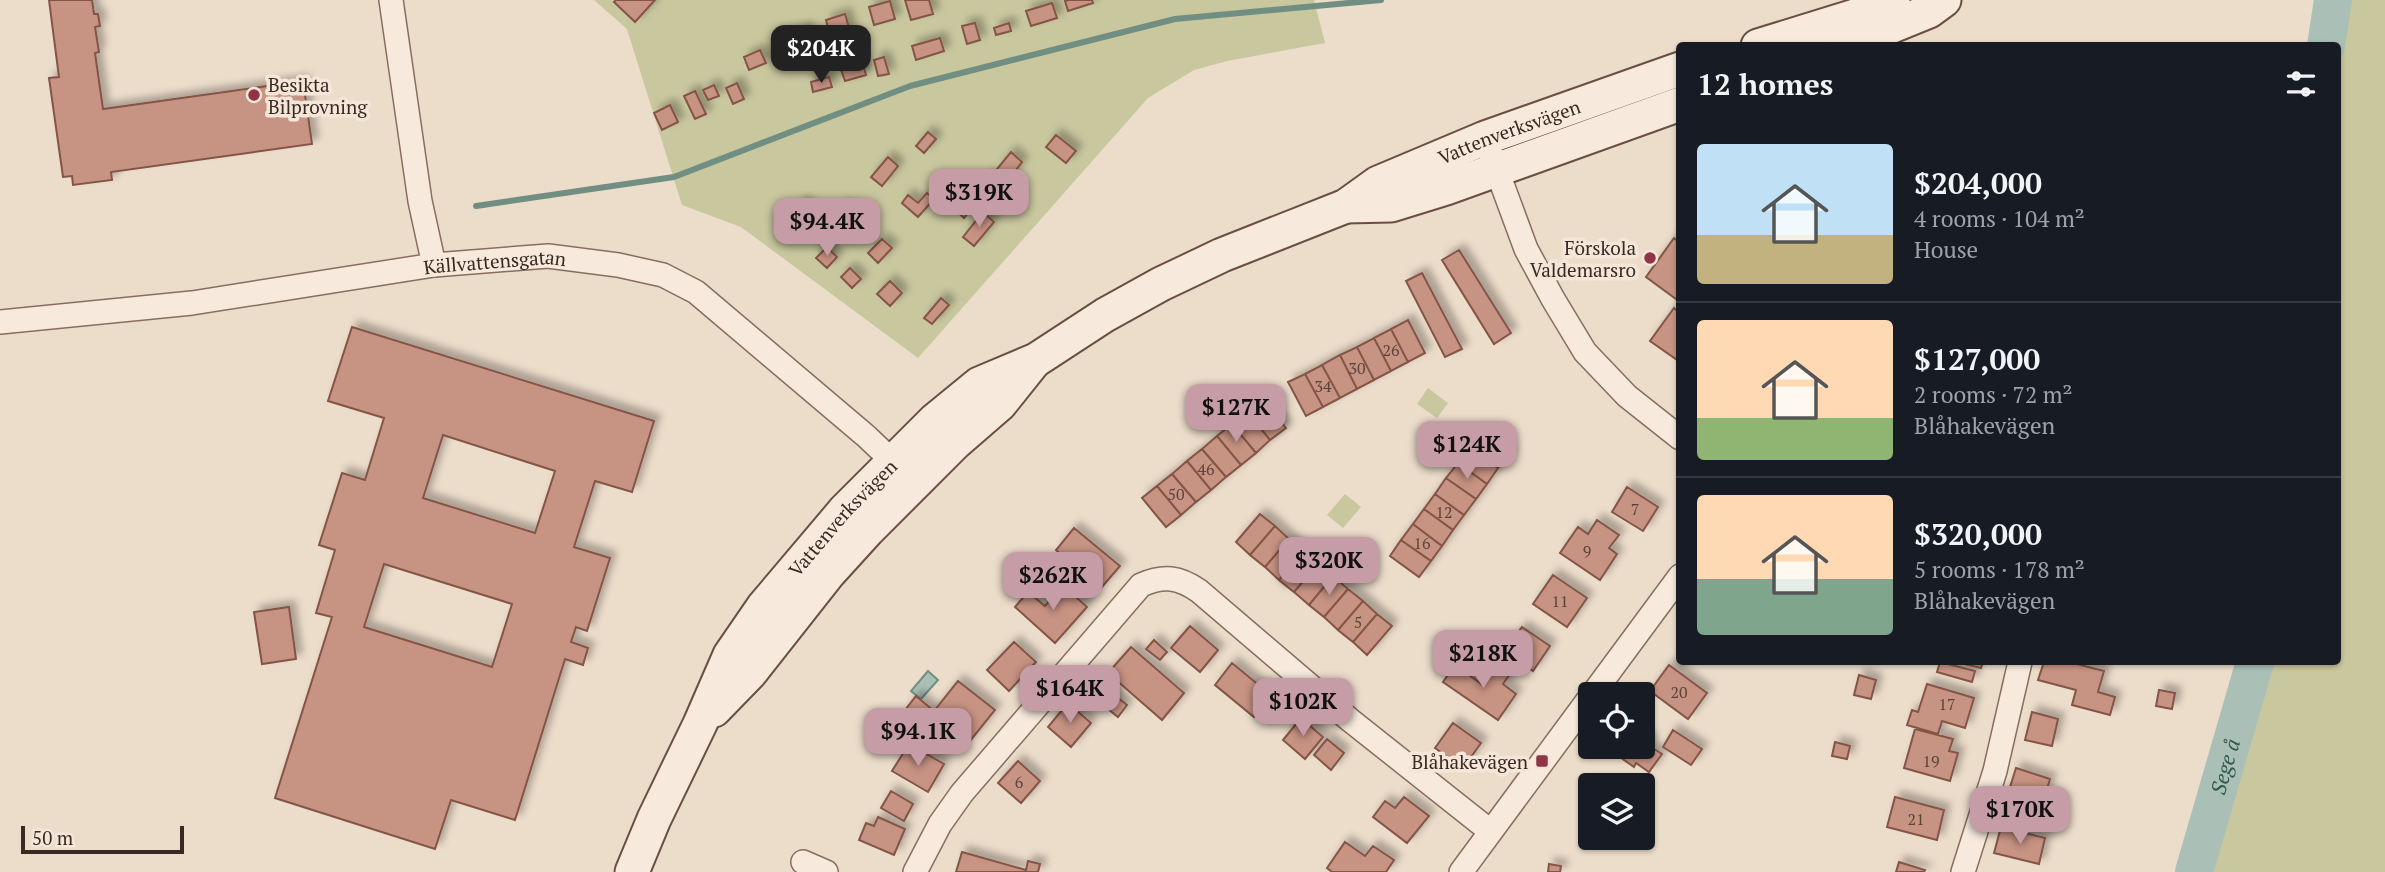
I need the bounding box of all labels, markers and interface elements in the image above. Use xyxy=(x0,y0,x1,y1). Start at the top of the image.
pin: $204K xyxy=(772,25,870,85)
text: $204K xyxy=(787,32,855,63)
text: 12 homes xyxy=(1697,64,1833,104)
icon: filters xyxy=(2282,65,2320,103)
place label: Besikta Bilprovning xyxy=(268,72,368,119)
marker: Besikta Bilprovning xyxy=(246,87,262,103)
street label: Vattenverksvägen xyxy=(1434,93,1583,169)
text: $204,000 xyxy=(1914,163,2042,203)
pin: $319K xyxy=(930,170,1028,229)
icon: home xyxy=(1753,172,1837,256)
text: $319K xyxy=(945,176,1013,207)
pin: $94.4K xyxy=(770,198,884,258)
text: 4 rooms · 104 m² xyxy=(1914,203,2085,234)
text: $94.4K xyxy=(789,205,865,236)
text: House xyxy=(1914,234,1978,265)
place label: Förskola Valdemarsro xyxy=(1530,235,1636,282)
street label: Källvattensgatan xyxy=(422,243,568,279)
marker: Förskola Valdemarsro xyxy=(1642,250,1658,266)
house number: 26 xyxy=(1382,339,1400,361)
text: $127,000 xyxy=(1914,339,2040,379)
icon: home xyxy=(1753,348,1837,432)
house number: 30 xyxy=(1348,357,1366,379)
house number: 34 xyxy=(1314,375,1332,397)
text: 2 rooms · 72 m² xyxy=(1914,379,2073,410)
pin: $127K xyxy=(1187,384,1285,444)
text: $127K xyxy=(1202,391,1270,422)
text: Blåhakevägen xyxy=(1914,410,2055,441)
pin: $124K xyxy=(1418,421,1516,481)
text: $124K xyxy=(1433,428,1501,459)
street label: Vattenverksvägen xyxy=(782,453,902,581)
house number: 46 xyxy=(1197,458,1215,480)
house number: 50 xyxy=(1167,483,1185,505)
house number: 7 xyxy=(1631,498,1639,520)
house number: 12 xyxy=(1435,501,1453,523)
text: $320,000 xyxy=(1914,514,2042,554)
icon: home xyxy=(1753,523,1837,607)
house number: 16 xyxy=(1413,532,1431,554)
pin: $320K xyxy=(1280,538,1378,597)
house number: 9 xyxy=(1583,540,1591,562)
text: $320K xyxy=(1295,544,1363,575)
pin: $262K xyxy=(1004,552,1102,612)
text: 5 rooms · 178 m² xyxy=(1914,554,2085,585)
text: $262K xyxy=(1019,559,1087,590)
text: Blåhakevägen xyxy=(1914,585,2055,616)
house number: 11 xyxy=(1551,590,1569,612)
house number: 5 xyxy=(1354,611,1362,633)
pin: $218K xyxy=(1434,630,1532,690)
text: $218K xyxy=(1449,637,1517,668)
pin: $164K xyxy=(1021,666,1119,725)
text: $164K xyxy=(1036,672,1104,703)
pin: $102K xyxy=(1254,678,1352,738)
house number: 20 xyxy=(1670,681,1688,703)
map controls xyxy=(1578,682,1655,850)
button: locate xyxy=(1578,682,1655,759)
text: $102K xyxy=(1269,685,1337,716)
house number: 17 xyxy=(1938,693,1956,715)
pin: $94.1K xyxy=(861,708,975,768)
text: $94.1K xyxy=(880,715,956,746)
water label: Sege å xyxy=(2203,735,2246,798)
place label: Blåhakevägen xyxy=(1411,749,1528,774)
house number: 19 xyxy=(1922,750,1940,772)
marker: Blåhakevägen xyxy=(1534,753,1550,769)
house number: 6 xyxy=(1015,771,1024,793)
button: layers xyxy=(1578,773,1655,850)
pin: $170K xyxy=(1971,786,2069,846)
text: $170K xyxy=(1986,793,2054,824)
house number: 21 xyxy=(1907,808,1925,830)
scale bar xyxy=(21,823,184,855)
text: 50 m xyxy=(32,825,73,850)

